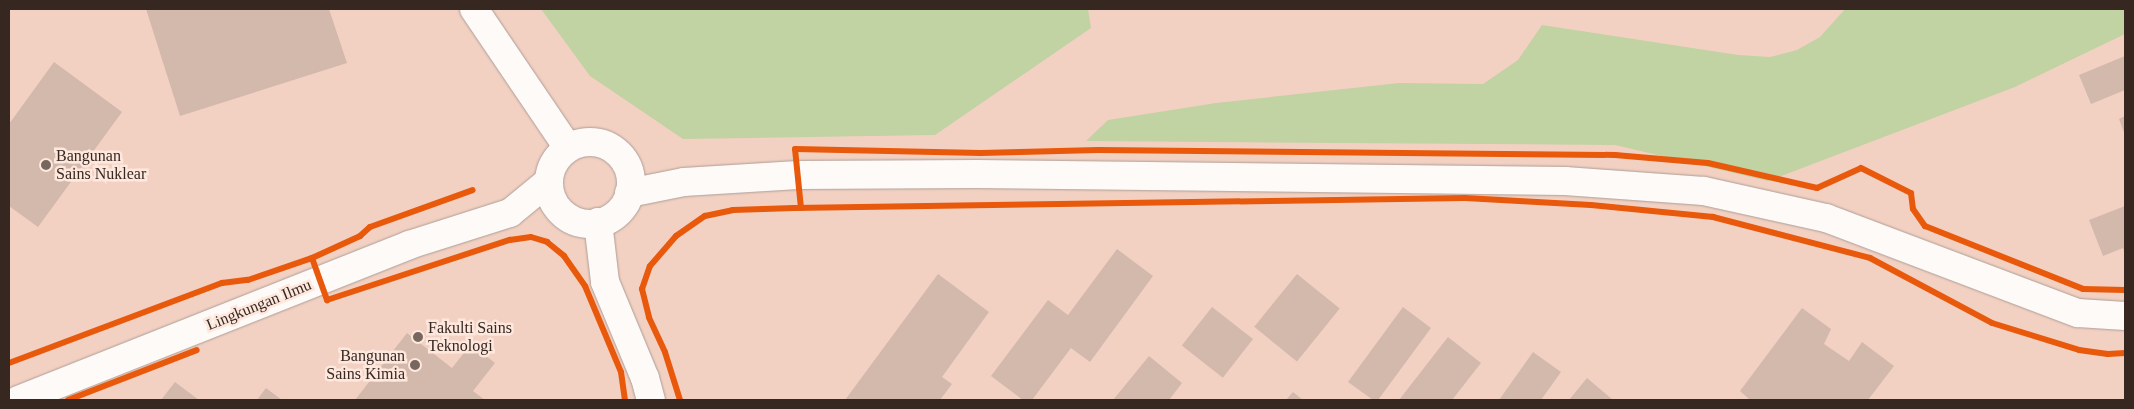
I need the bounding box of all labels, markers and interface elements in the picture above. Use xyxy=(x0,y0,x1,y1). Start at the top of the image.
place label: Bangunan Sains Nuklear xyxy=(56,146,146,184)
marker: Bangunan Sains Nuklear xyxy=(40,159,52,171)
street label: Lingkungan Ilmu xyxy=(204,275,314,335)
place label: Fakulti Sains Teknologi xyxy=(428,318,512,356)
marker: Fakulti Sains Teknologi xyxy=(412,331,424,343)
place label: Bangunan Sains Kimia xyxy=(326,346,405,384)
marker: Bangunan Sains Kimia xyxy=(409,359,421,371)

